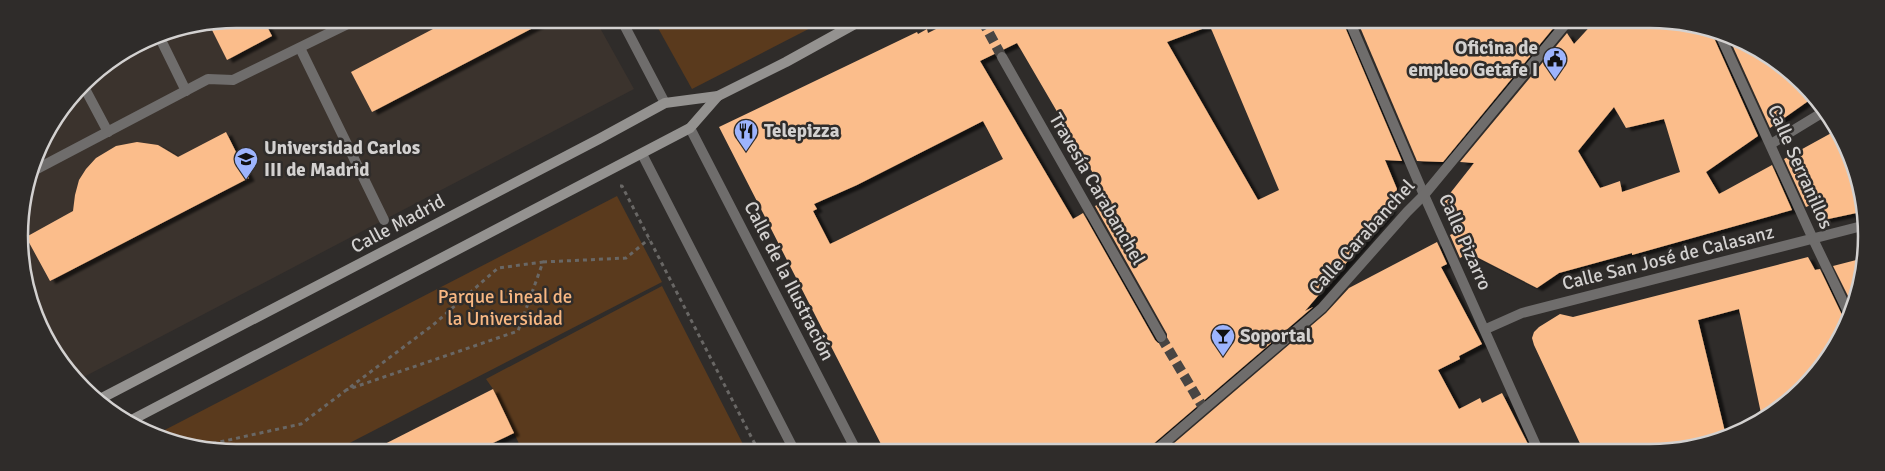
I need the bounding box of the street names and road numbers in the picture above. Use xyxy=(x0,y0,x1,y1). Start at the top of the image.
street label: Calle Serranillos xyxy=(1762,101,1838,233)
street label: Travesía Carabanchel xyxy=(1044,109,1150,269)
street label: Calle Carabanchel xyxy=(1304,174,1420,300)
street label: Calle Madrid xyxy=(347,189,449,259)
street label: Calle Pizarro xyxy=(1433,190,1497,294)
street label: Calle de la Ilustración xyxy=(738,197,840,365)
street label: Calle San José de Calasanz xyxy=(1560,220,1776,296)

